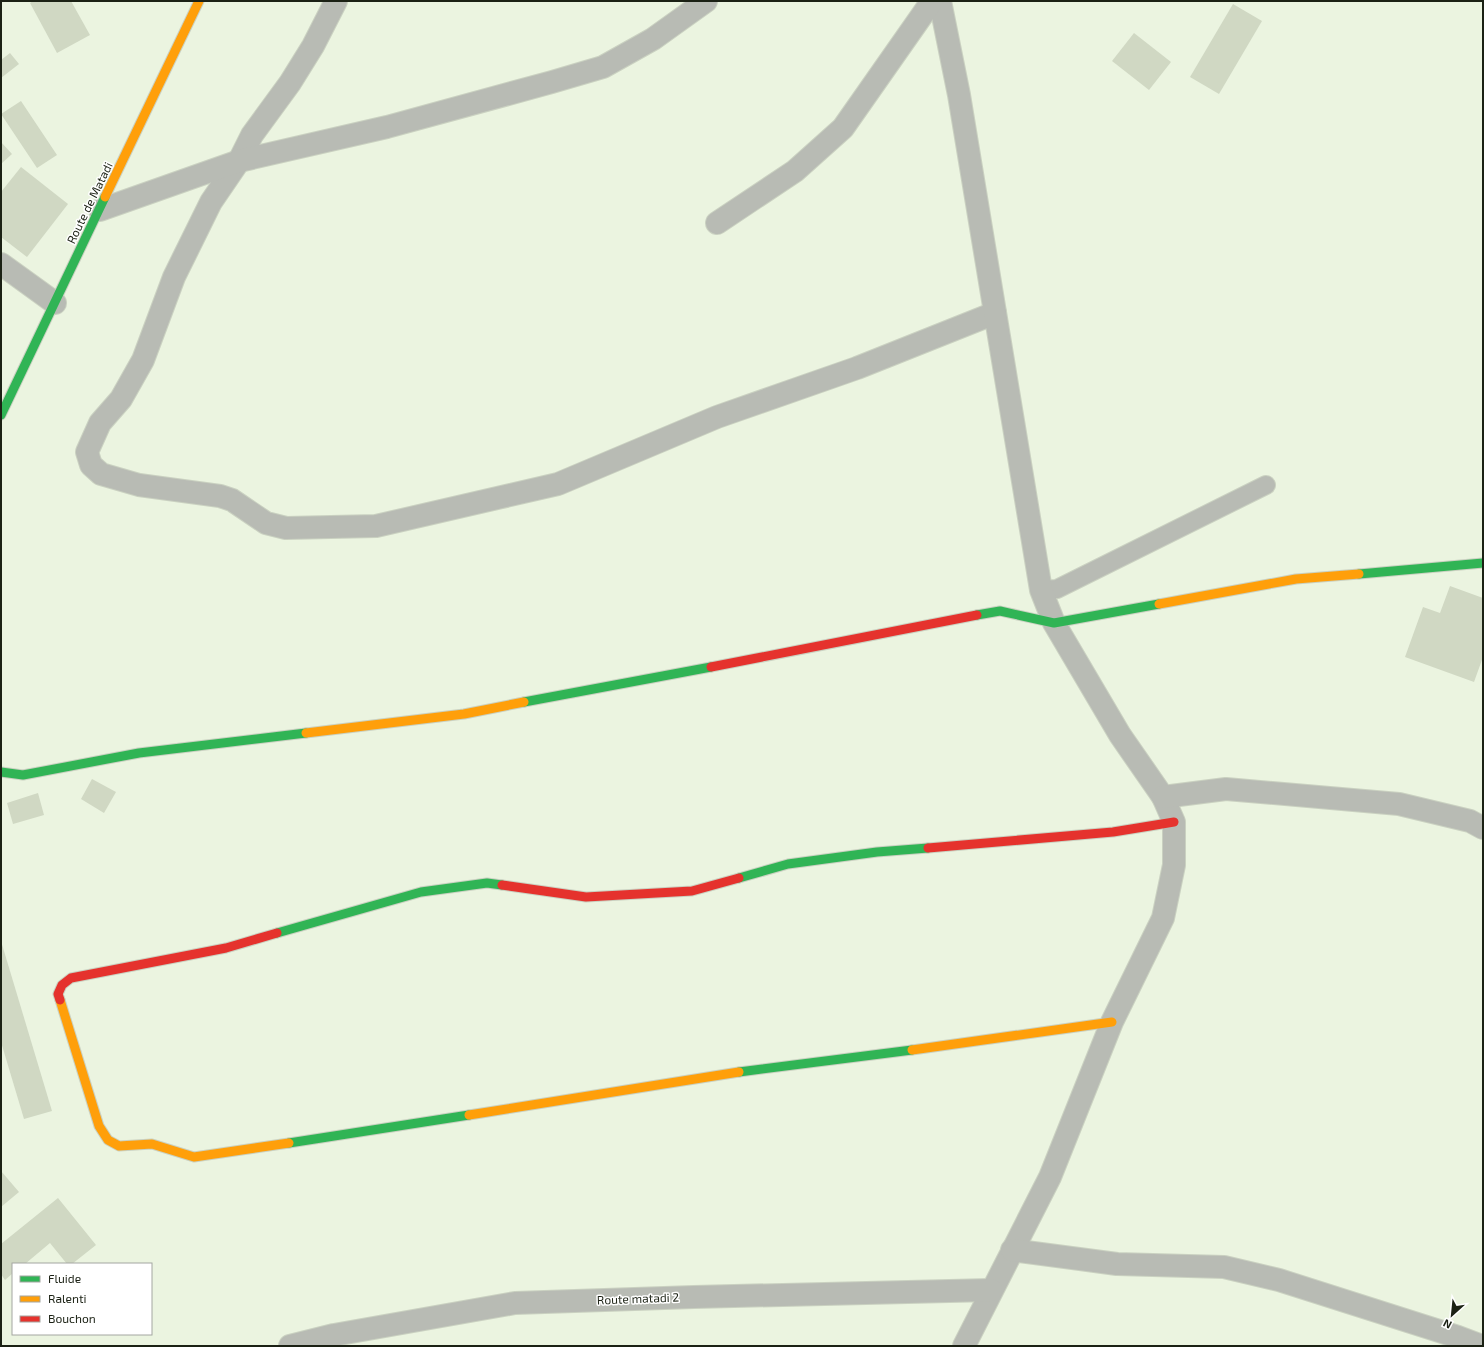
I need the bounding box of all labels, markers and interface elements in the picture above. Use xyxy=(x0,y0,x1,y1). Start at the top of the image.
street label: Route de Matadi xyxy=(63,160,115,246)
legend xyxy=(12,1263,152,1335)
text: Fluide xyxy=(48,1271,81,1285)
street label: Route matadi 2 xyxy=(597,1290,680,1306)
text: Ralenti xyxy=(48,1291,87,1305)
north arrow xyxy=(1432,1295,1472,1335)
text: Bouchon xyxy=(48,1311,96,1325)
text: N xyxy=(1441,1317,1454,1332)

